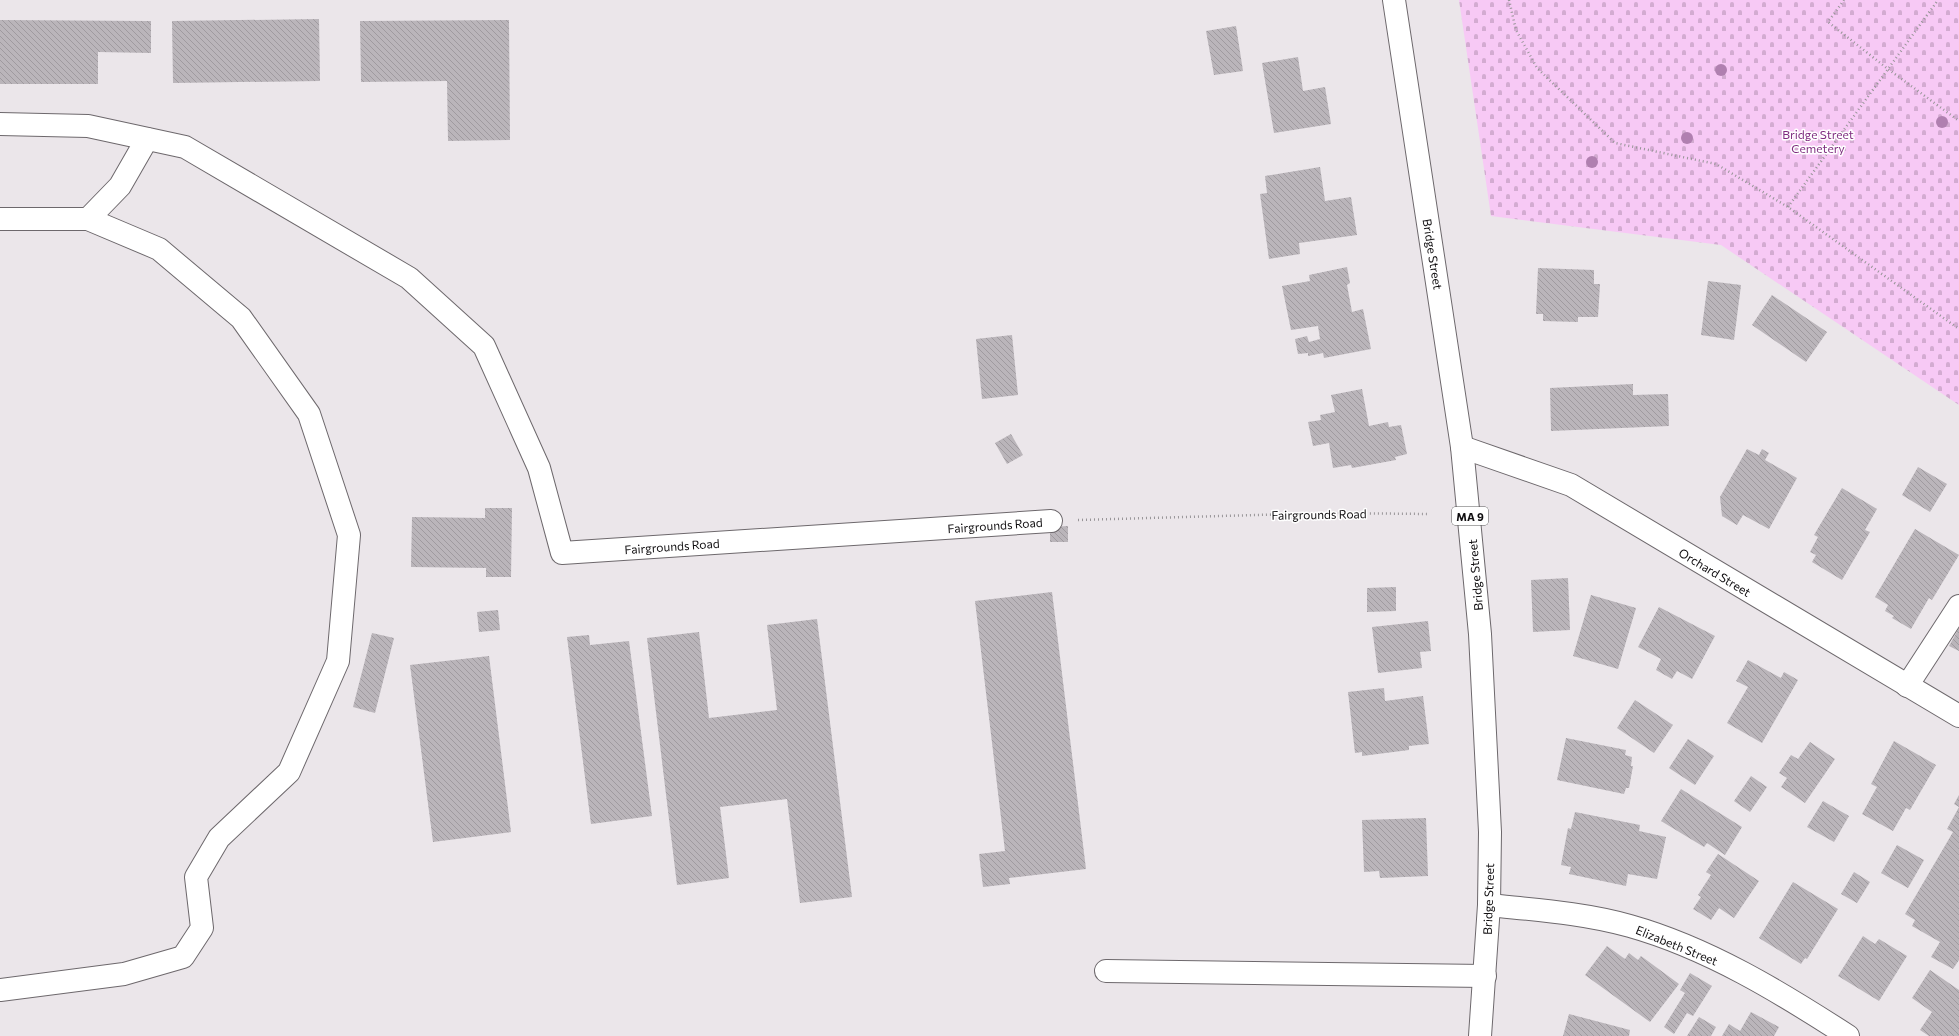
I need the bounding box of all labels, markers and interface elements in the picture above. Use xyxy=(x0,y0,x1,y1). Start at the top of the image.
park label: Bridge Street Cemetery xyxy=(1782,127,1854,155)
street label: Bridge Street xyxy=(1420,218,1446,290)
street label: Fairgrounds Road xyxy=(1271,506,1367,522)
road number: MA 9 xyxy=(1452,507,1488,525)
street label: Fairgrounds Road xyxy=(947,515,1043,535)
street label: Fairgrounds Road xyxy=(624,536,720,556)
street label: Bridge Street xyxy=(1465,539,1485,611)
street label: Orchard Street xyxy=(1677,545,1753,599)
street label: Bridge Street xyxy=(1480,863,1496,935)
street label: Elizabeth Street xyxy=(1634,922,1720,968)

